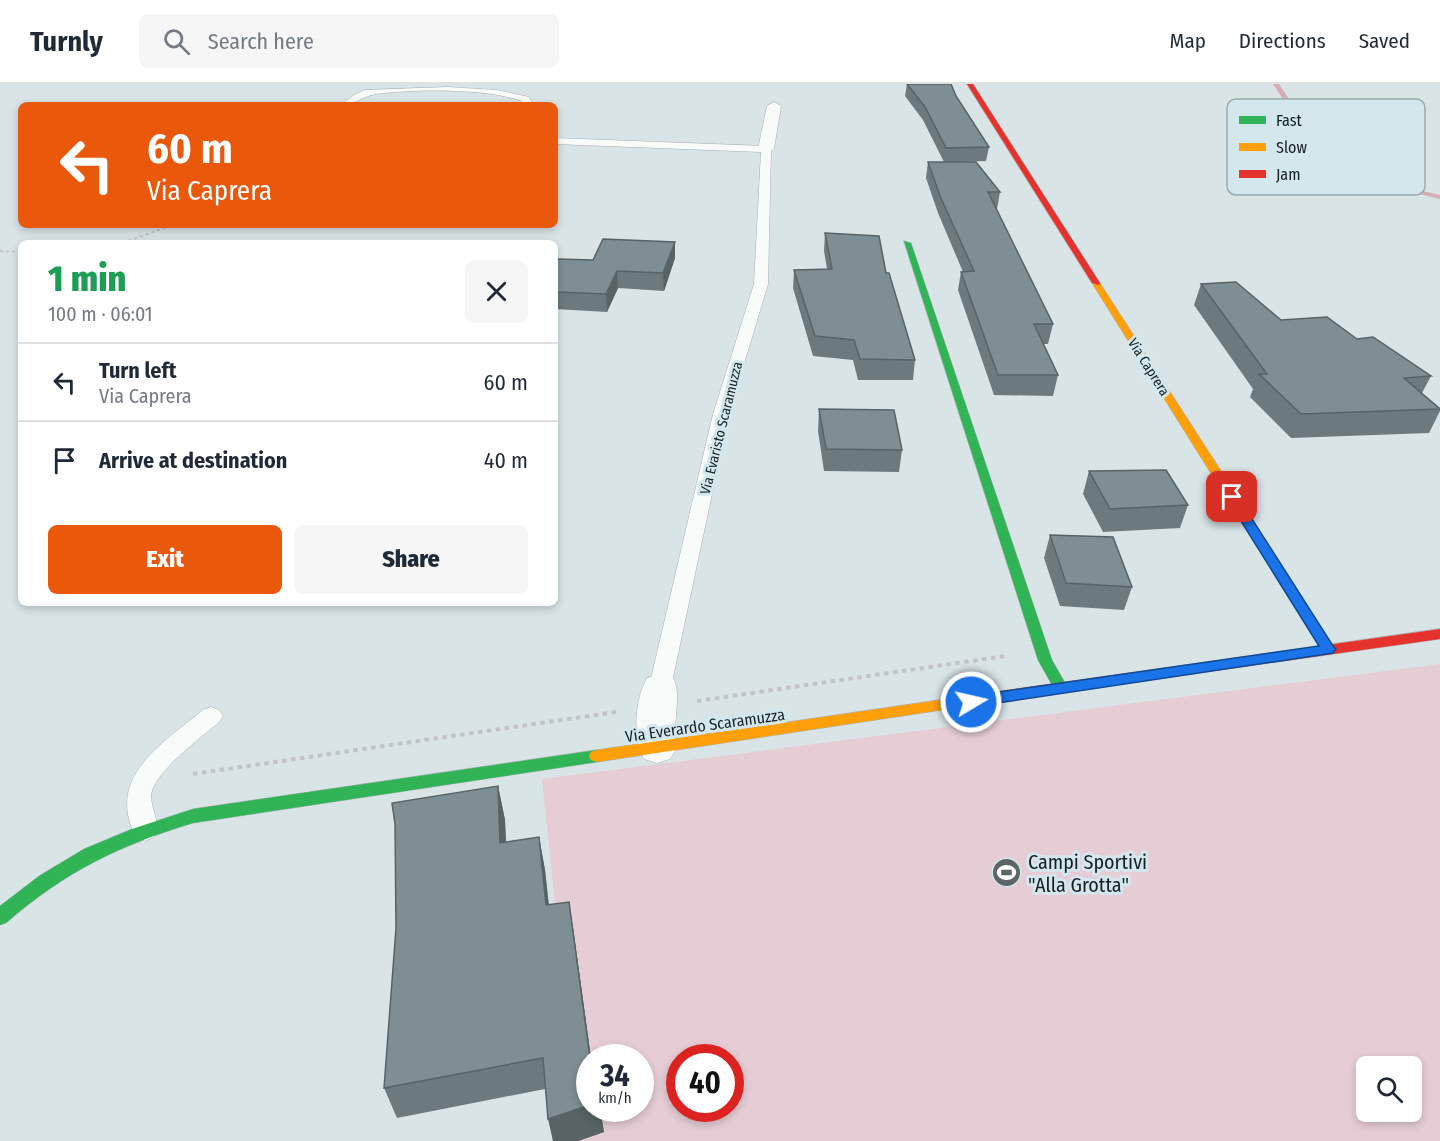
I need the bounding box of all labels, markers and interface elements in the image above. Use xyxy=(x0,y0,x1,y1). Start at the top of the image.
search box xyxy=(139,14,559,68)
text: Turnly xyxy=(30,25,103,58)
icon: search xyxy=(160,25,193,58)
text: Search here xyxy=(208,28,314,55)
text: Map xyxy=(1169,28,1206,54)
text: Directions xyxy=(1239,28,1326,54)
text: Saved xyxy=(1359,28,1410,54)
legend xyxy=(1227,99,1425,195)
text: Fast xyxy=(1276,111,1303,130)
text: 60 m xyxy=(147,124,233,174)
icon: left xyxy=(48,126,126,204)
text: Slow xyxy=(1276,138,1307,157)
text: Jam xyxy=(1276,165,1301,184)
text: Via Caprera xyxy=(147,175,272,207)
text: 1 min xyxy=(48,257,126,301)
button: close xyxy=(465,260,528,323)
text: 100 m · 06:01 xyxy=(48,302,153,326)
street label: Via Caprera xyxy=(1124,335,1173,399)
text: Turn left xyxy=(99,357,177,384)
street label: Via Evaristo Scaramuzza xyxy=(697,360,746,496)
icon: left xyxy=(48,366,81,399)
text: 60 m xyxy=(484,369,528,396)
text: Via Caprera xyxy=(99,384,192,408)
icon: arrive xyxy=(48,444,81,477)
text: Arrive at destination xyxy=(99,447,287,474)
text: 40 m xyxy=(484,447,528,474)
pin xyxy=(1206,471,1257,522)
icon: arrive xyxy=(1215,480,1248,513)
button: Exit xyxy=(48,525,282,594)
button: Share xyxy=(294,525,528,594)
position arrow xyxy=(939,670,1003,734)
street label: Via Everardo Scaramuzza xyxy=(624,705,786,746)
place label: Campi Sportivi "Alla Grotta" xyxy=(1028,850,1147,897)
sports icon: Campi Sportivi "Alla Grotta" xyxy=(991,857,1023,889)
speed limit sign: 40 xyxy=(666,1044,744,1122)
map controls xyxy=(1356,1056,1422,1122)
button: search xyxy=(1356,1056,1422,1122)
text: 34 xyxy=(600,1058,630,1094)
text: km/h xyxy=(598,1089,632,1107)

